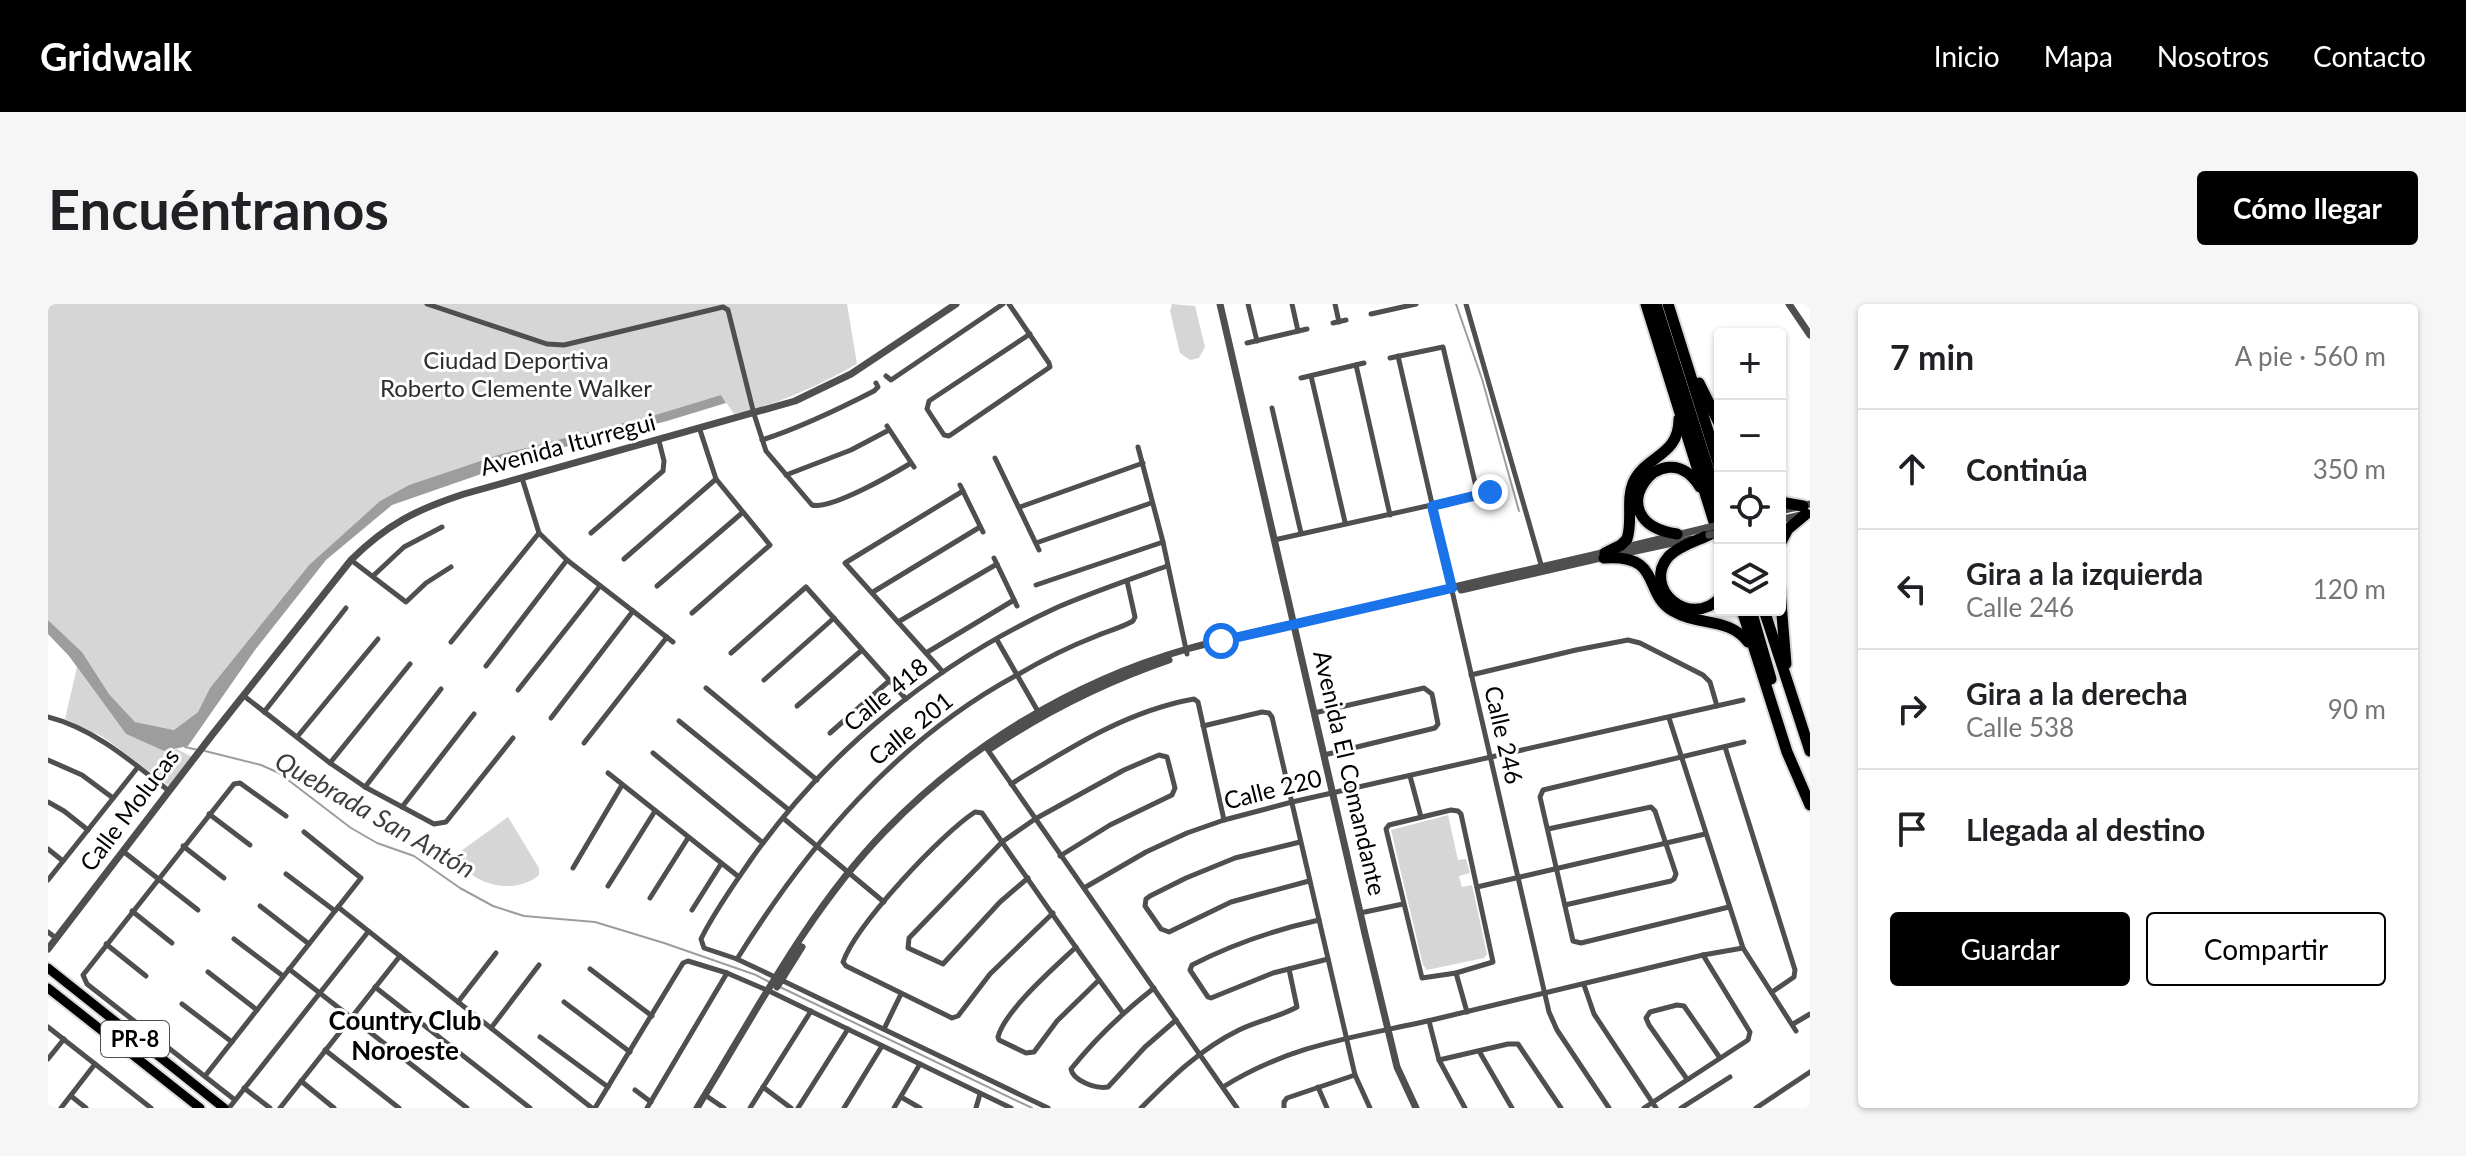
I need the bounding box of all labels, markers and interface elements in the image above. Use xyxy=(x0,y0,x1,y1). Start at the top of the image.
text: Gridwalk xyxy=(40,33,192,79)
text: Inicio xyxy=(1934,39,2000,73)
text: Mapa xyxy=(2044,39,2113,73)
text: Nosotros xyxy=(2157,39,2269,73)
text: Contacto xyxy=(2313,39,2426,73)
button: Cómo llegar xyxy=(2197,171,2418,245)
text: Encuéntranos xyxy=(48,175,389,242)
map controls xyxy=(1714,328,1786,616)
button: + xyxy=(1714,328,1786,400)
text: 7 min xyxy=(1890,336,1974,377)
text: A pie · 560 m xyxy=(2235,340,2386,372)
park label: Ciudad Deportiva Roberto Clemente Walker xyxy=(380,345,652,402)
button: − xyxy=(1714,400,1786,472)
street label: Avenida Iturregui xyxy=(477,406,658,481)
icon: ahead xyxy=(1890,447,1934,491)
text: Continúa xyxy=(1966,451,2088,487)
text: 350 m xyxy=(2313,453,2386,485)
button: locate xyxy=(1714,472,1786,544)
route end xyxy=(1472,474,1508,510)
button: layers xyxy=(1714,544,1786,616)
text: Gira a la izquierda xyxy=(1966,555,2203,591)
icon: left xyxy=(1890,567,1934,611)
text: 120 m xyxy=(2313,573,2386,605)
text: Calle 246 xyxy=(1966,591,2074,623)
route start xyxy=(1203,623,1239,659)
street label: Avenida El Comandante xyxy=(1308,647,1393,898)
street label: Calle 418 xyxy=(837,651,933,737)
text: Gira a la derecha xyxy=(1966,675,2188,711)
street label: Calle 246 xyxy=(1479,683,1530,787)
street label: Calle 201 xyxy=(862,685,958,771)
icon: right xyxy=(1890,687,1934,731)
text: 90 m xyxy=(2328,693,2386,725)
text: Calle 538 xyxy=(1966,711,2074,743)
street label: Calle Molucas xyxy=(73,742,184,876)
water label: Quebrada San Antón xyxy=(270,744,481,884)
street label: Calle 220 xyxy=(1221,762,1325,815)
icon: arrive xyxy=(1890,807,1934,851)
text: Llegada al destino xyxy=(1966,811,2205,847)
button: Guardar xyxy=(1890,912,2130,986)
button: Compartir xyxy=(2146,912,2386,986)
district label: Country Club Noroeste xyxy=(329,1004,481,1066)
road number: PR-8 xyxy=(101,1021,169,1057)

